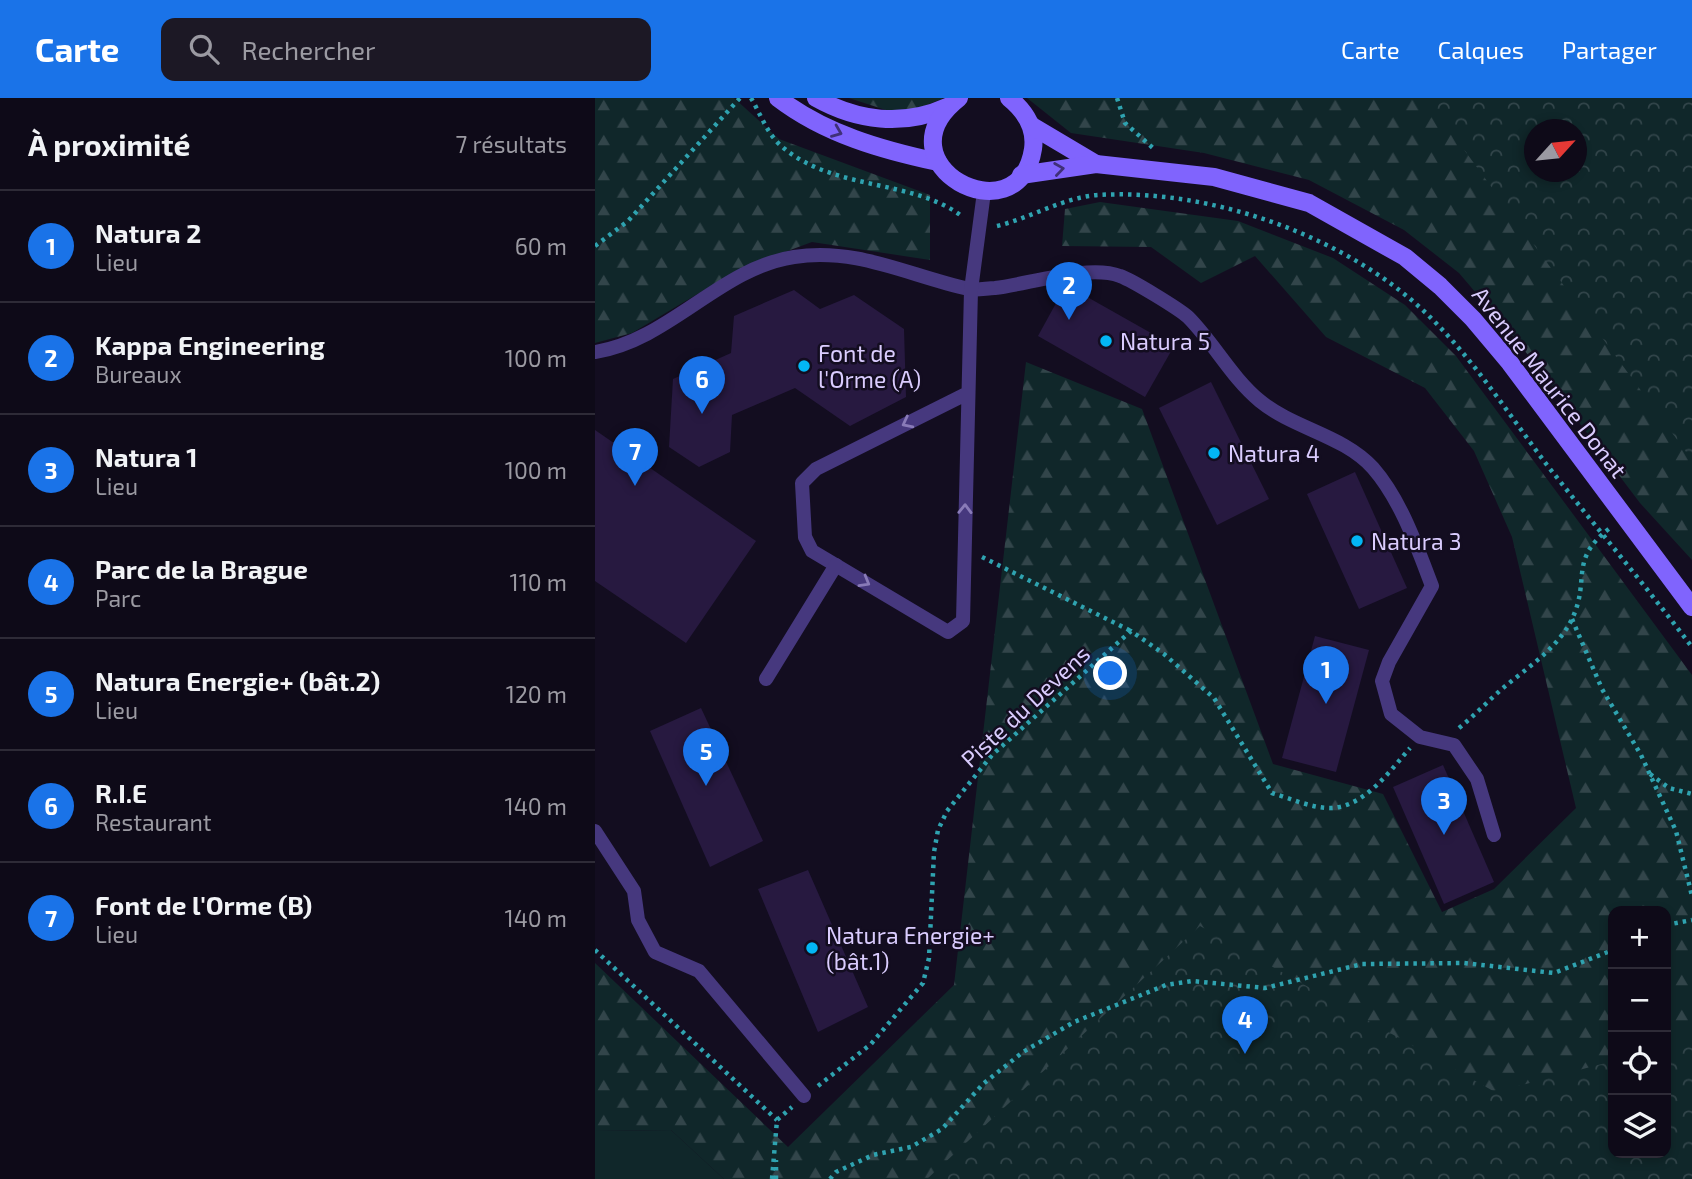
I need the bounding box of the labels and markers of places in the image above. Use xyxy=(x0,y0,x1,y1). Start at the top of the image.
pin: 2 xyxy=(1046,262,1092,320)
place label: Natura 5 xyxy=(1120,327,1210,355)
marker: Natura 5 xyxy=(1098,333,1114,349)
place label: Font de l'Orme (A) xyxy=(818,339,921,393)
pin: 6 xyxy=(679,356,725,414)
marker: Font de l'Orme (A) xyxy=(796,358,812,374)
pin: 7 xyxy=(612,428,658,486)
place label: Natura 4 xyxy=(1228,439,1320,467)
marker: Natura 4 xyxy=(1206,445,1222,461)
place label: Natura 3 xyxy=(1371,527,1461,555)
marker: Natura 3 xyxy=(1349,533,1365,549)
pin: 1 xyxy=(1303,646,1349,704)
pin: 5 xyxy=(683,728,729,786)
pin: 3 xyxy=(1421,777,1467,835)
place label: Natura Energie+ (bât.1) xyxy=(826,921,995,975)
marker: Natura Energie+ (bât.1) xyxy=(804,940,820,956)
pin: 4 xyxy=(1222,996,1268,1054)

